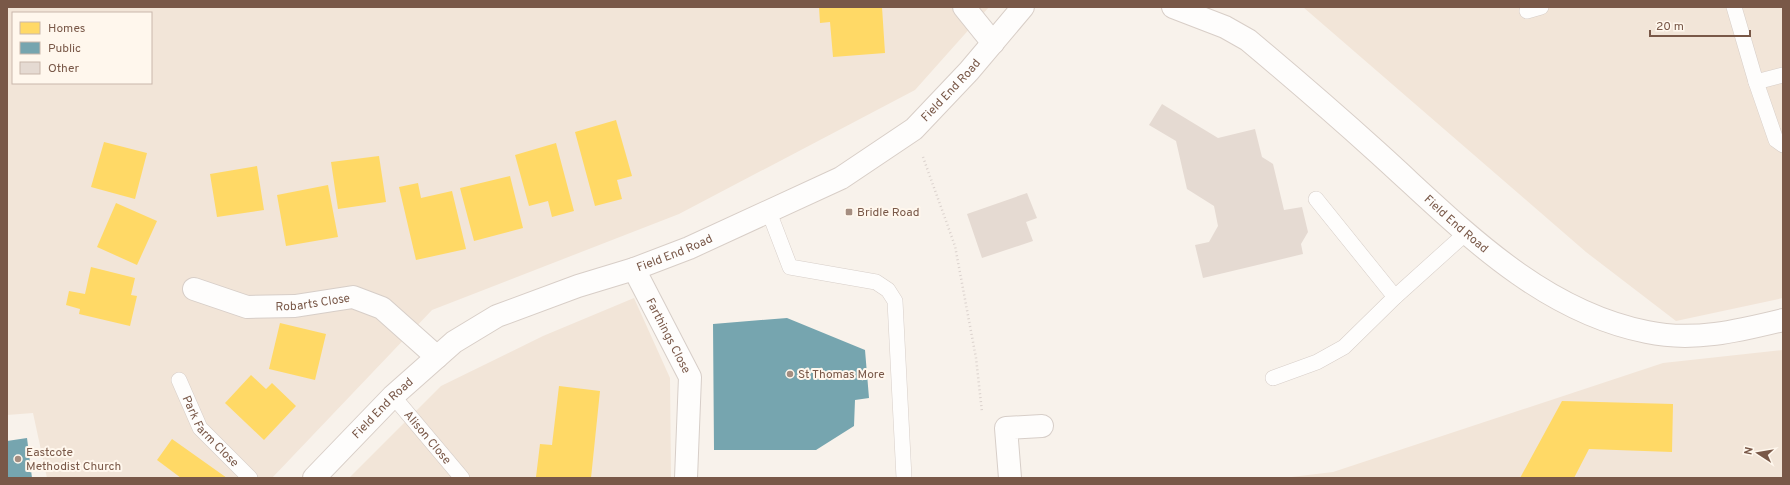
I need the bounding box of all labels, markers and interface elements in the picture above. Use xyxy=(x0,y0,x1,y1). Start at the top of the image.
legend xyxy=(12,12,152,84)
scale bar xyxy=(1650,12,1750,38)
text: 20 m xyxy=(1656,19,1684,35)
text: Homes xyxy=(48,21,85,37)
text: Public xyxy=(48,41,81,57)
street label: Field End Road xyxy=(918,56,985,126)
text: Other xyxy=(48,61,80,77)
street label: Field End Road xyxy=(1420,192,1491,257)
place label: Bridle Road xyxy=(857,205,920,221)
marker: Bridle Road xyxy=(844,207,854,217)
street label: Field End Road xyxy=(635,231,715,276)
street label: Robarts Close xyxy=(275,291,351,315)
street label: Farthings Close xyxy=(641,296,694,377)
place label: St Thomas More xyxy=(798,367,885,383)
marker: St Thomas More xyxy=(785,369,795,379)
street label: Field End Road xyxy=(349,375,417,443)
street label: Park Farm Close xyxy=(178,393,242,471)
street label: Alison Close xyxy=(400,408,454,468)
north arrow xyxy=(1738,433,1778,473)
place label: Eastcote Methodist Church xyxy=(26,445,121,475)
text: N xyxy=(1742,446,1757,456)
marker: Eastcote Methodist Church xyxy=(13,454,23,464)

